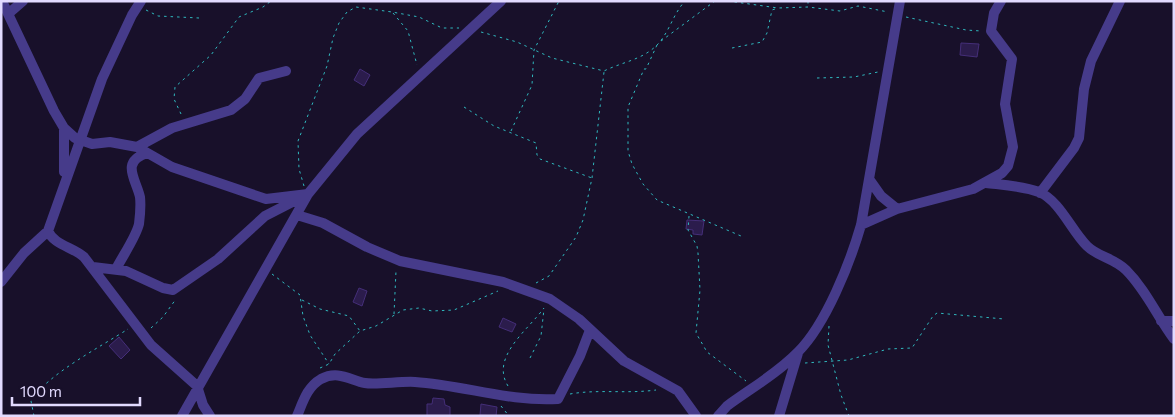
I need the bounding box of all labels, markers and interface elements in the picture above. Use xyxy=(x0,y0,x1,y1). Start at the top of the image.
scale bar xyxy=(12,374,140,406)
text: 100 m xyxy=(20,382,62,400)

